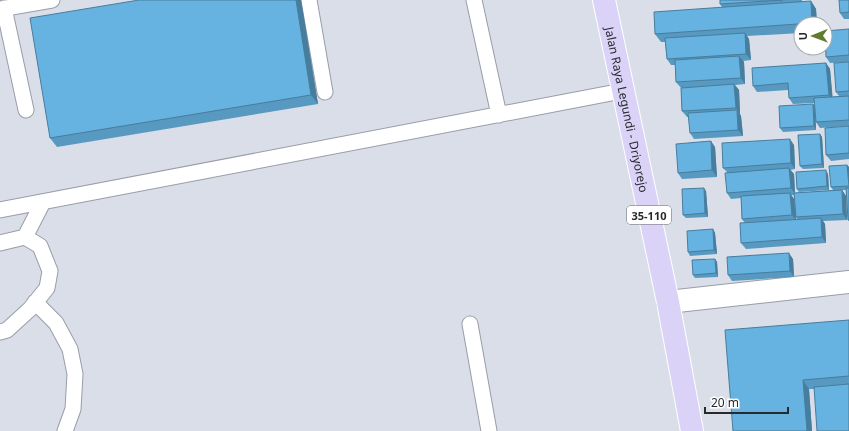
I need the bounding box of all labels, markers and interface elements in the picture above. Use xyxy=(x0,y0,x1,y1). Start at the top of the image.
north arrow xyxy=(793,16,833,56)
street label: Jalan Raya Legundi - Driyorejo xyxy=(601,24,653,194)
text: U xyxy=(795,32,810,40)
road number: 35-110 xyxy=(627,206,671,224)
scale bar xyxy=(705,389,788,415)
text: 20 m xyxy=(711,394,739,411)

